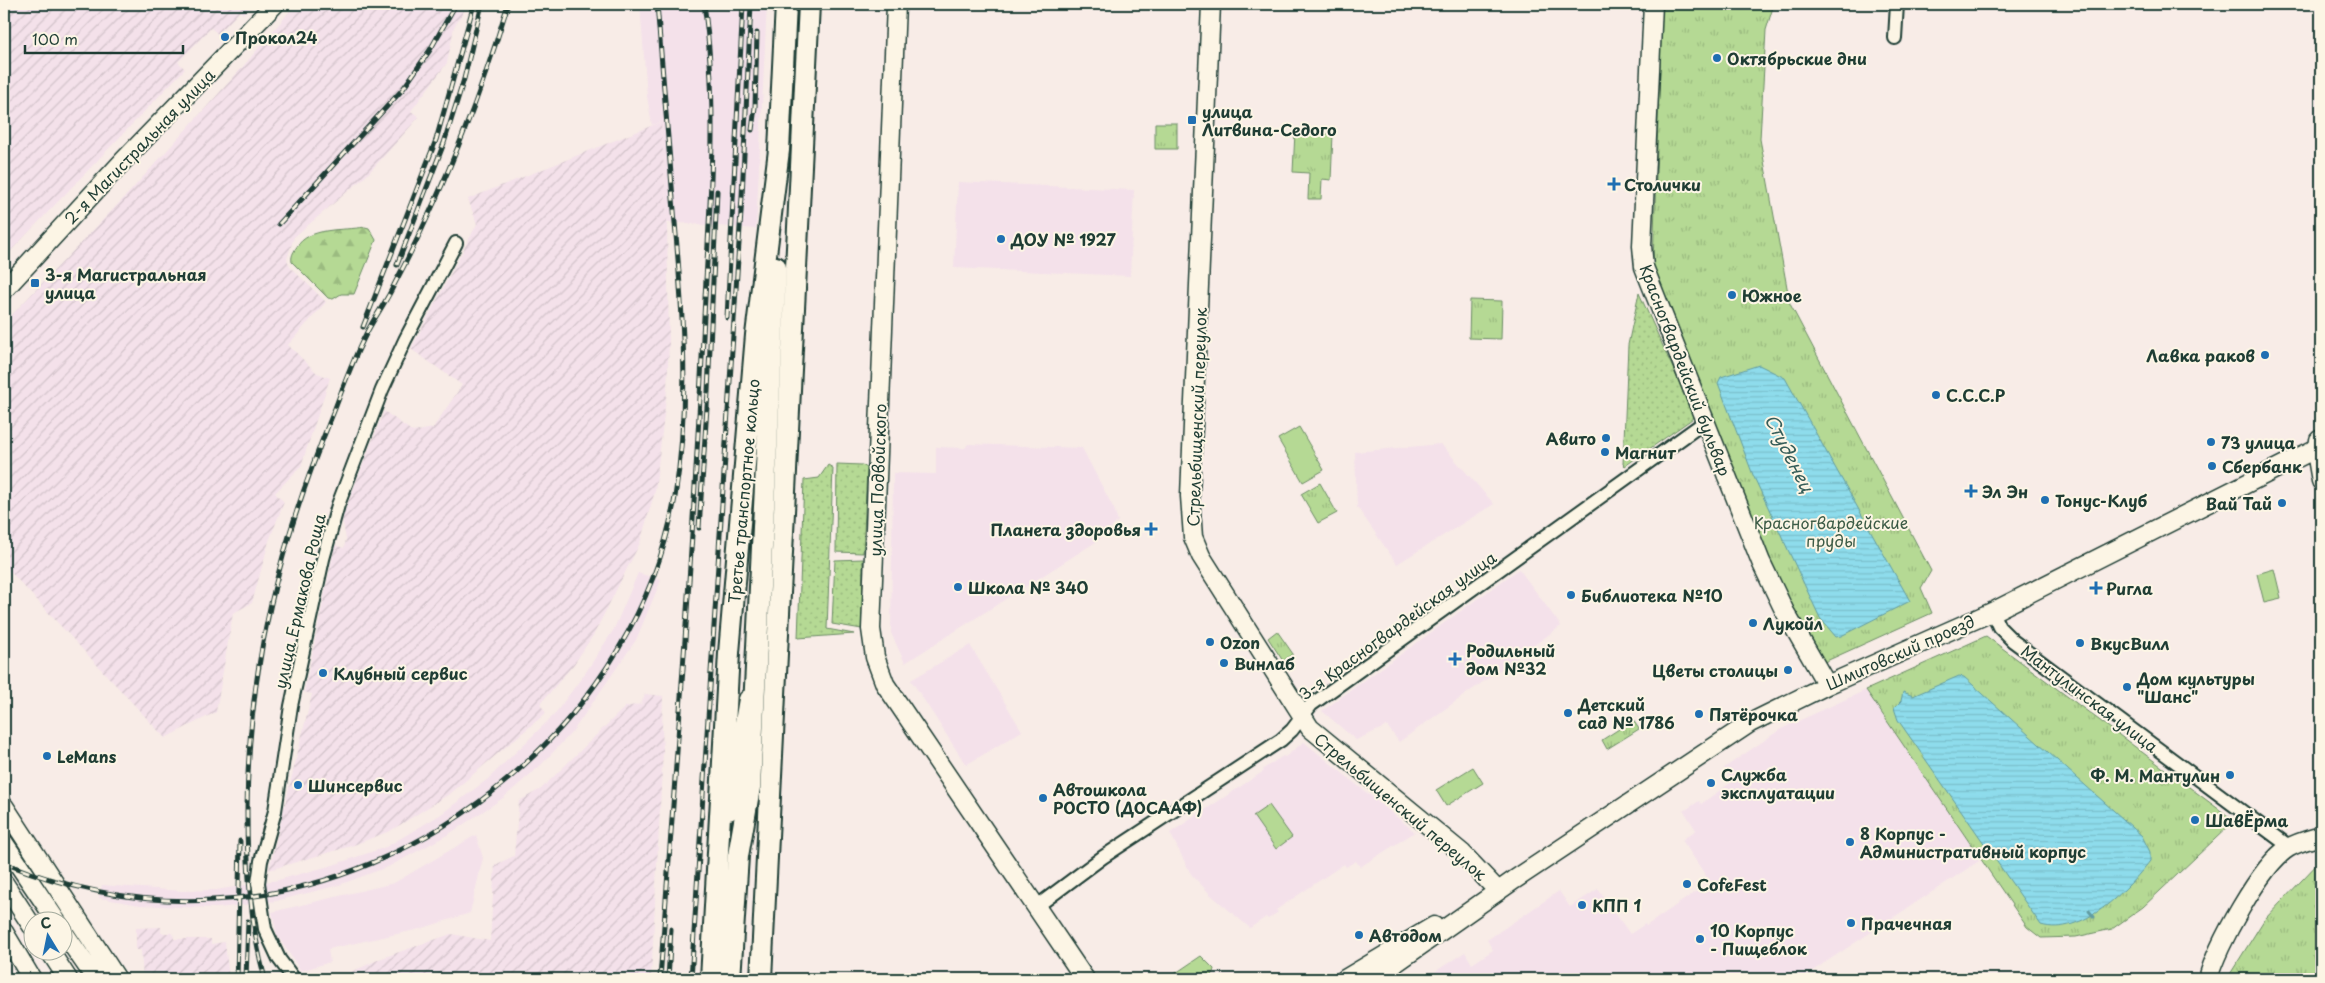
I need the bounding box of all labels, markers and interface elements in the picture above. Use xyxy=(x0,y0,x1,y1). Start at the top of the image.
scale bar xyxy=(25,22,182,54)
place label: Прокол24 xyxy=(235,25,317,49)
text: 100 m xyxy=(32,27,78,50)
marker: Прокол24 xyxy=(219,31,231,43)
place label: Октябрьские дни xyxy=(1727,46,1867,70)
marker: Октябрьские дни xyxy=(1711,52,1723,64)
street label: 2-я Магистральная улица xyxy=(58,63,220,229)
place label: улица Литвина-Седого xyxy=(1202,99,1337,141)
marker: улица Литвина-Седого xyxy=(1186,114,1198,126)
place label: Столички xyxy=(1624,172,1701,196)
marker: Столички xyxy=(1608,178,1620,190)
place label: ДОУ № 1927 xyxy=(1010,227,1116,251)
marker: ДОУ № 1927 xyxy=(995,233,1007,245)
street label: Красногвардейский бульвар xyxy=(1635,261,1738,479)
place label: 3-я Магистральная улица xyxy=(45,262,207,304)
marker: 3-я Магистральная улица xyxy=(29,277,41,289)
place label: Южное xyxy=(1742,283,1802,307)
marker: Южное xyxy=(1726,289,1738,301)
street label: Стрельбищенский переулок xyxy=(1180,307,1212,527)
place label: Лавка раков xyxy=(2146,343,2256,367)
marker: Лавка раков xyxy=(2259,349,2271,361)
street label: Третье транспортное кольцо xyxy=(721,378,765,604)
place label: С.С.С.Р xyxy=(1946,383,2006,407)
marker: С.С.С.Р xyxy=(1930,389,1942,401)
street label: улица Подвойского xyxy=(862,403,892,557)
water label: Студенец xyxy=(1759,409,1821,497)
place label: Авито xyxy=(1546,426,1596,450)
place label: 73 улица xyxy=(2221,430,2296,454)
marker: Авито xyxy=(1600,432,1612,444)
marker: 73 улица xyxy=(2205,436,2217,448)
place label: Магнит xyxy=(1615,440,1677,464)
marker: Магнит xyxy=(1599,446,1611,458)
place label: Сбербанк xyxy=(2222,454,2303,478)
marker: Сбербанк xyxy=(2206,460,2218,472)
place label: Эл Эн xyxy=(1982,479,2028,503)
marker: Эл Эн xyxy=(1964,484,1978,498)
place label: Тонус-Клуб xyxy=(2055,488,2148,512)
place label: Вай Тай xyxy=(2206,491,2272,515)
marker: Тонус-Клуб xyxy=(2039,494,2051,506)
marker: Вай Тай xyxy=(2276,497,2288,509)
park label: Красногвардейские пруды xyxy=(1754,510,1908,552)
street label: улица Ермакова Роща xyxy=(267,511,331,691)
place label: Планета здоровья xyxy=(990,517,1141,541)
marker: Планета здоровья xyxy=(1145,523,1157,535)
street label: 3-я Красногвардейская улица xyxy=(1293,545,1501,705)
place label: Школа № 340 xyxy=(968,575,1088,599)
place label: Ригла xyxy=(2106,576,2153,600)
marker: Школа № 340 xyxy=(952,581,964,593)
marker: Ригла xyxy=(2090,582,2102,594)
place label: Библиотека №10 xyxy=(1581,583,1723,607)
marker: Библиотека №10 xyxy=(1565,589,1577,601)
street label: Шмитовский проезд xyxy=(1822,608,1978,696)
place label: Лукойл xyxy=(1763,611,1823,635)
marker: Лукойл xyxy=(1747,617,1759,629)
place label: Ozon xyxy=(1220,630,1260,654)
place label: ВкусВилл xyxy=(2090,631,2170,655)
marker: Ozon xyxy=(1204,636,1216,648)
marker: ВкусВилл xyxy=(2074,637,2086,649)
place label: Родильный дом №32 xyxy=(1466,638,1555,680)
street label: Мантулинская улица xyxy=(2016,638,2164,758)
place label: Винлаб xyxy=(1234,651,1295,675)
marker: Родильный дом №32 xyxy=(1448,652,1462,666)
marker: Винлаб xyxy=(1218,657,1230,669)
place label: Цветы столицы xyxy=(1652,658,1778,682)
place label: Клубный сервис xyxy=(333,661,468,685)
marker: Цветы столицы xyxy=(1782,664,1794,676)
place label: Дом культуры "Шанс" xyxy=(2136,666,2255,708)
marker: Клубный сервис xyxy=(317,667,329,679)
marker: Дом культуры "Шанс" xyxy=(2121,681,2133,693)
place label: Детский сад № 1786 xyxy=(1577,692,1675,734)
place label: Пятёрочка xyxy=(1709,702,1798,726)
marker: Детский сад № 1786 xyxy=(1562,707,1574,719)
marker: Пятёрочка xyxy=(1693,708,1705,720)
street label: Стрельбищенский переулок xyxy=(1309,726,1493,886)
place label: LeMans xyxy=(57,744,117,768)
marker: LeMans xyxy=(41,750,53,762)
place label: Служба эксплуатации xyxy=(1721,762,1835,804)
place label: Ф. М. Мантулин xyxy=(2090,763,2220,787)
marker: Ф. М. Мантулин xyxy=(2224,769,2236,781)
place label: Шинсервис xyxy=(308,773,403,797)
place label: Автошкола РОСТО (ДОСААФ) xyxy=(1053,777,1202,819)
marker: Служба эксплуатации xyxy=(1705,777,1717,789)
marker: Шинсервис xyxy=(292,779,304,791)
marker: Автошкола РОСТО (ДОСААФ) xyxy=(1037,792,1049,804)
place label: ШавЁрма xyxy=(2205,808,2288,832)
marker: ШавЁрма xyxy=(2189,814,2201,826)
place label: 8 Корпус - Административный корпус xyxy=(1860,821,2086,863)
marker: 8 Корпус - Административный корпус xyxy=(1844,836,1856,848)
place label: CofeFest xyxy=(1697,872,1767,896)
marker: CofeFest xyxy=(1681,878,1693,890)
place label: КПП 1 xyxy=(1592,893,1641,917)
marker: КПП 1 xyxy=(1576,899,1588,911)
north arrow xyxy=(22,910,72,960)
text: С xyxy=(39,911,53,934)
place label: Прачечная xyxy=(1861,911,1952,935)
marker: Прачечная xyxy=(1845,917,1857,929)
place label: 10 Корпус - Пищеблок xyxy=(1710,918,1808,960)
place label: Автодом xyxy=(1369,923,1442,947)
marker: Автодом xyxy=(1353,929,1365,941)
marker: 10 Корпус - Пищеблок xyxy=(1694,933,1706,945)

